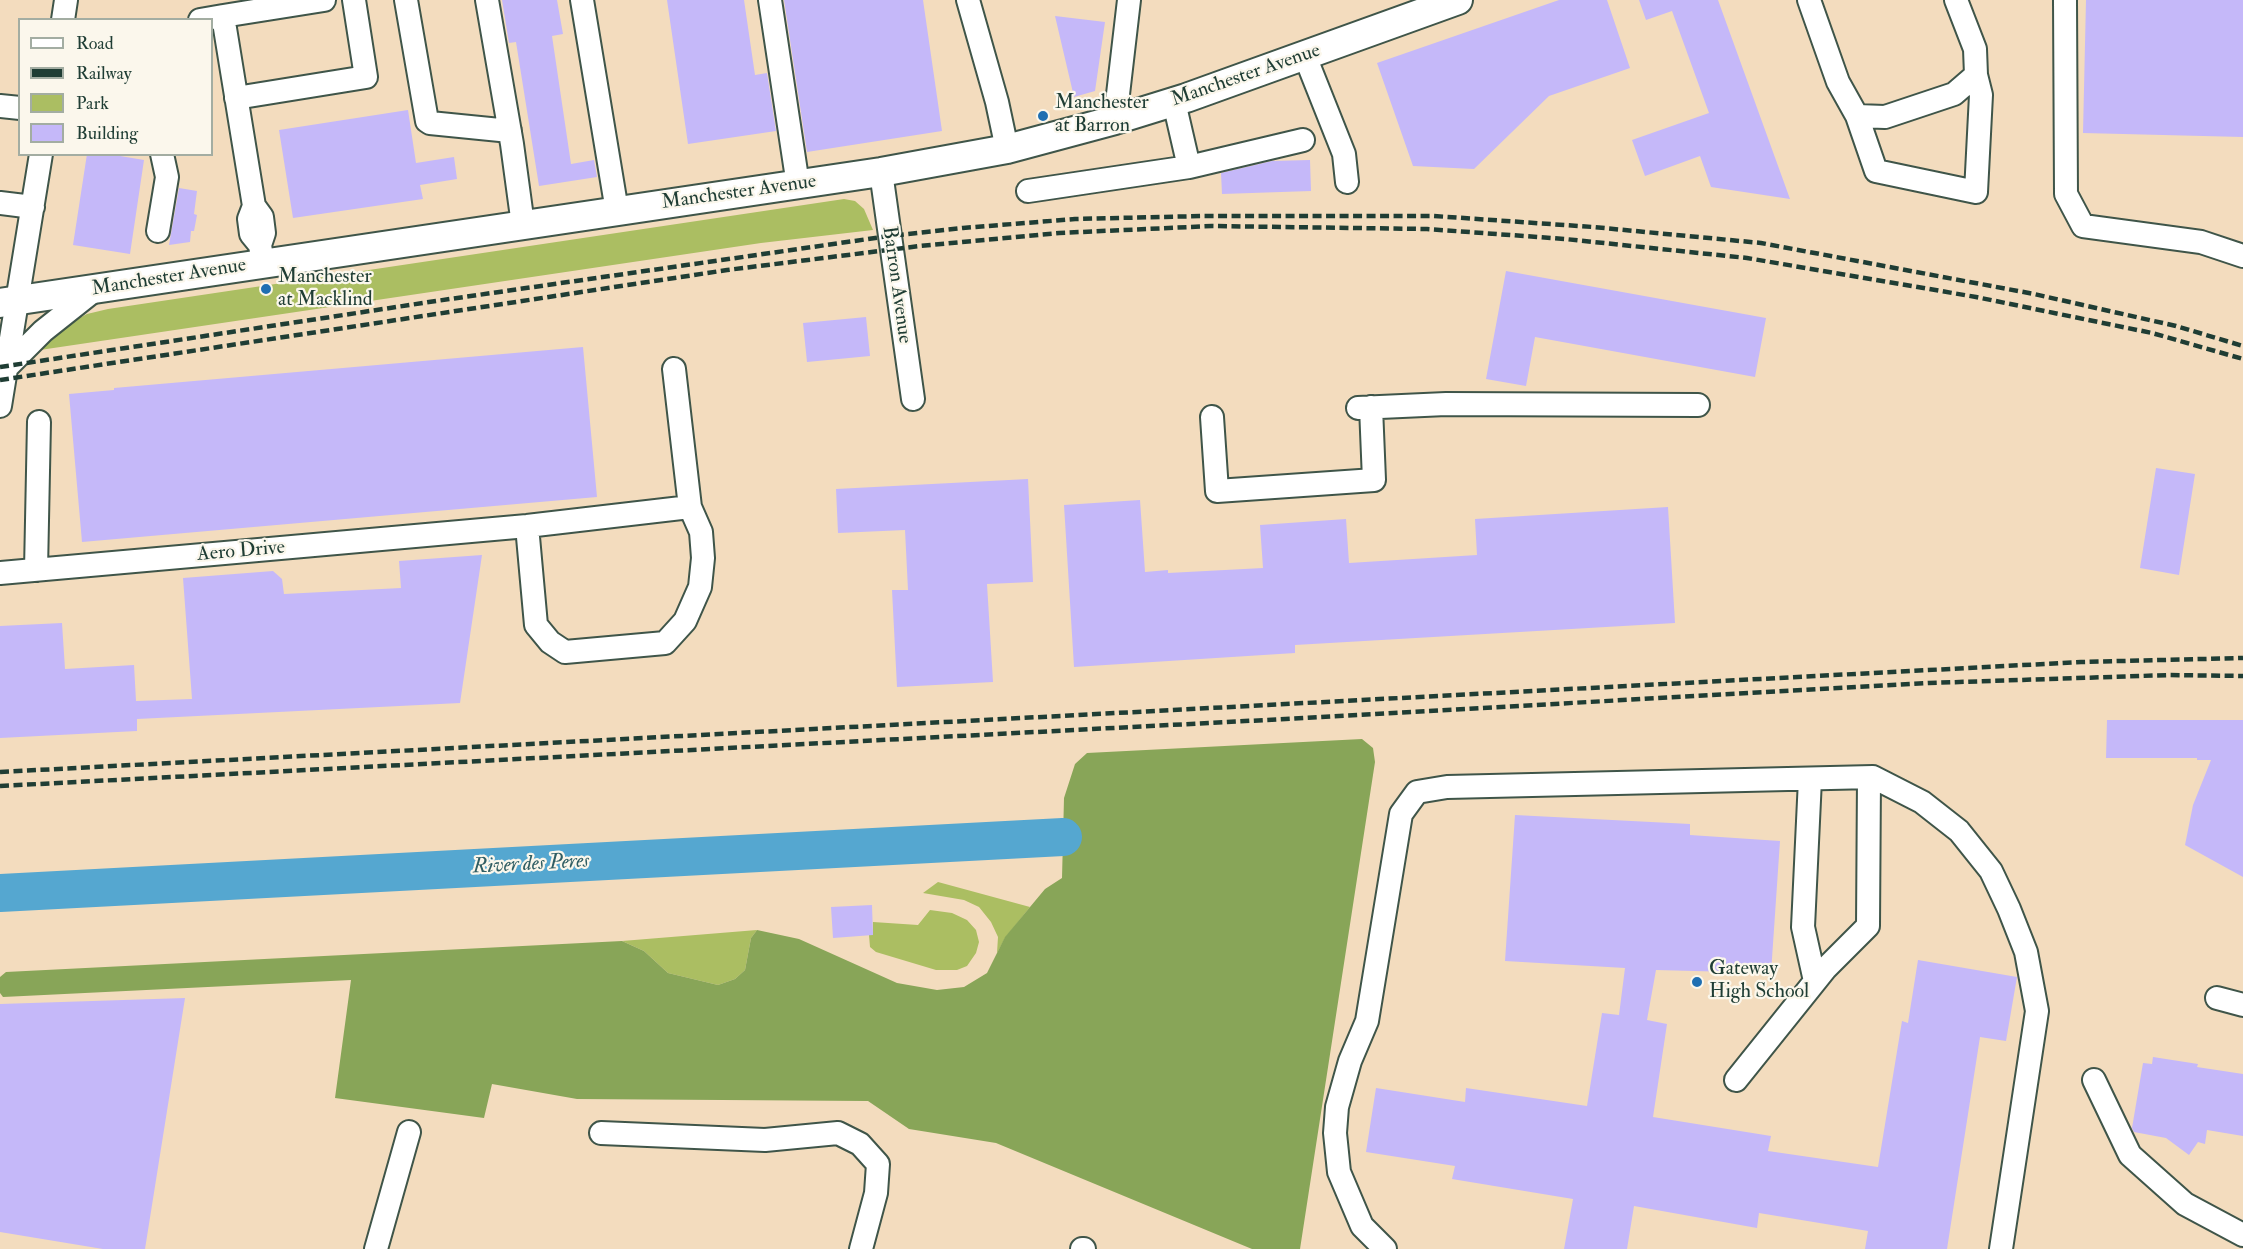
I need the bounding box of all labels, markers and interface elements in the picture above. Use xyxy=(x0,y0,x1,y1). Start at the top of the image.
legend xyxy=(18,18,213,156)
text: Road xyxy=(76,32,114,55)
street label: Manchester Avenue xyxy=(1168,39,1324,113)
text: Railway xyxy=(76,62,132,85)
text: Park xyxy=(76,92,109,115)
place label: Manchester at Barron xyxy=(1055,92,1149,139)
marker: Manchester at Barron xyxy=(1036,109,1050,123)
text: Building xyxy=(76,122,138,145)
street label: Manchester Avenue xyxy=(660,170,818,216)
street label: Barron Avenue xyxy=(876,225,916,345)
street label: Manchester Avenue xyxy=(90,254,248,302)
place label: Manchester at Macklind xyxy=(278,266,373,313)
marker: Manchester at Macklind xyxy=(259,282,273,296)
street label: Aero Drive xyxy=(196,536,286,568)
water label: River des Peres xyxy=(472,849,590,881)
place label: Gateway High School xyxy=(1709,958,1809,1005)
marker: Gateway High School xyxy=(1690,975,1704,989)

